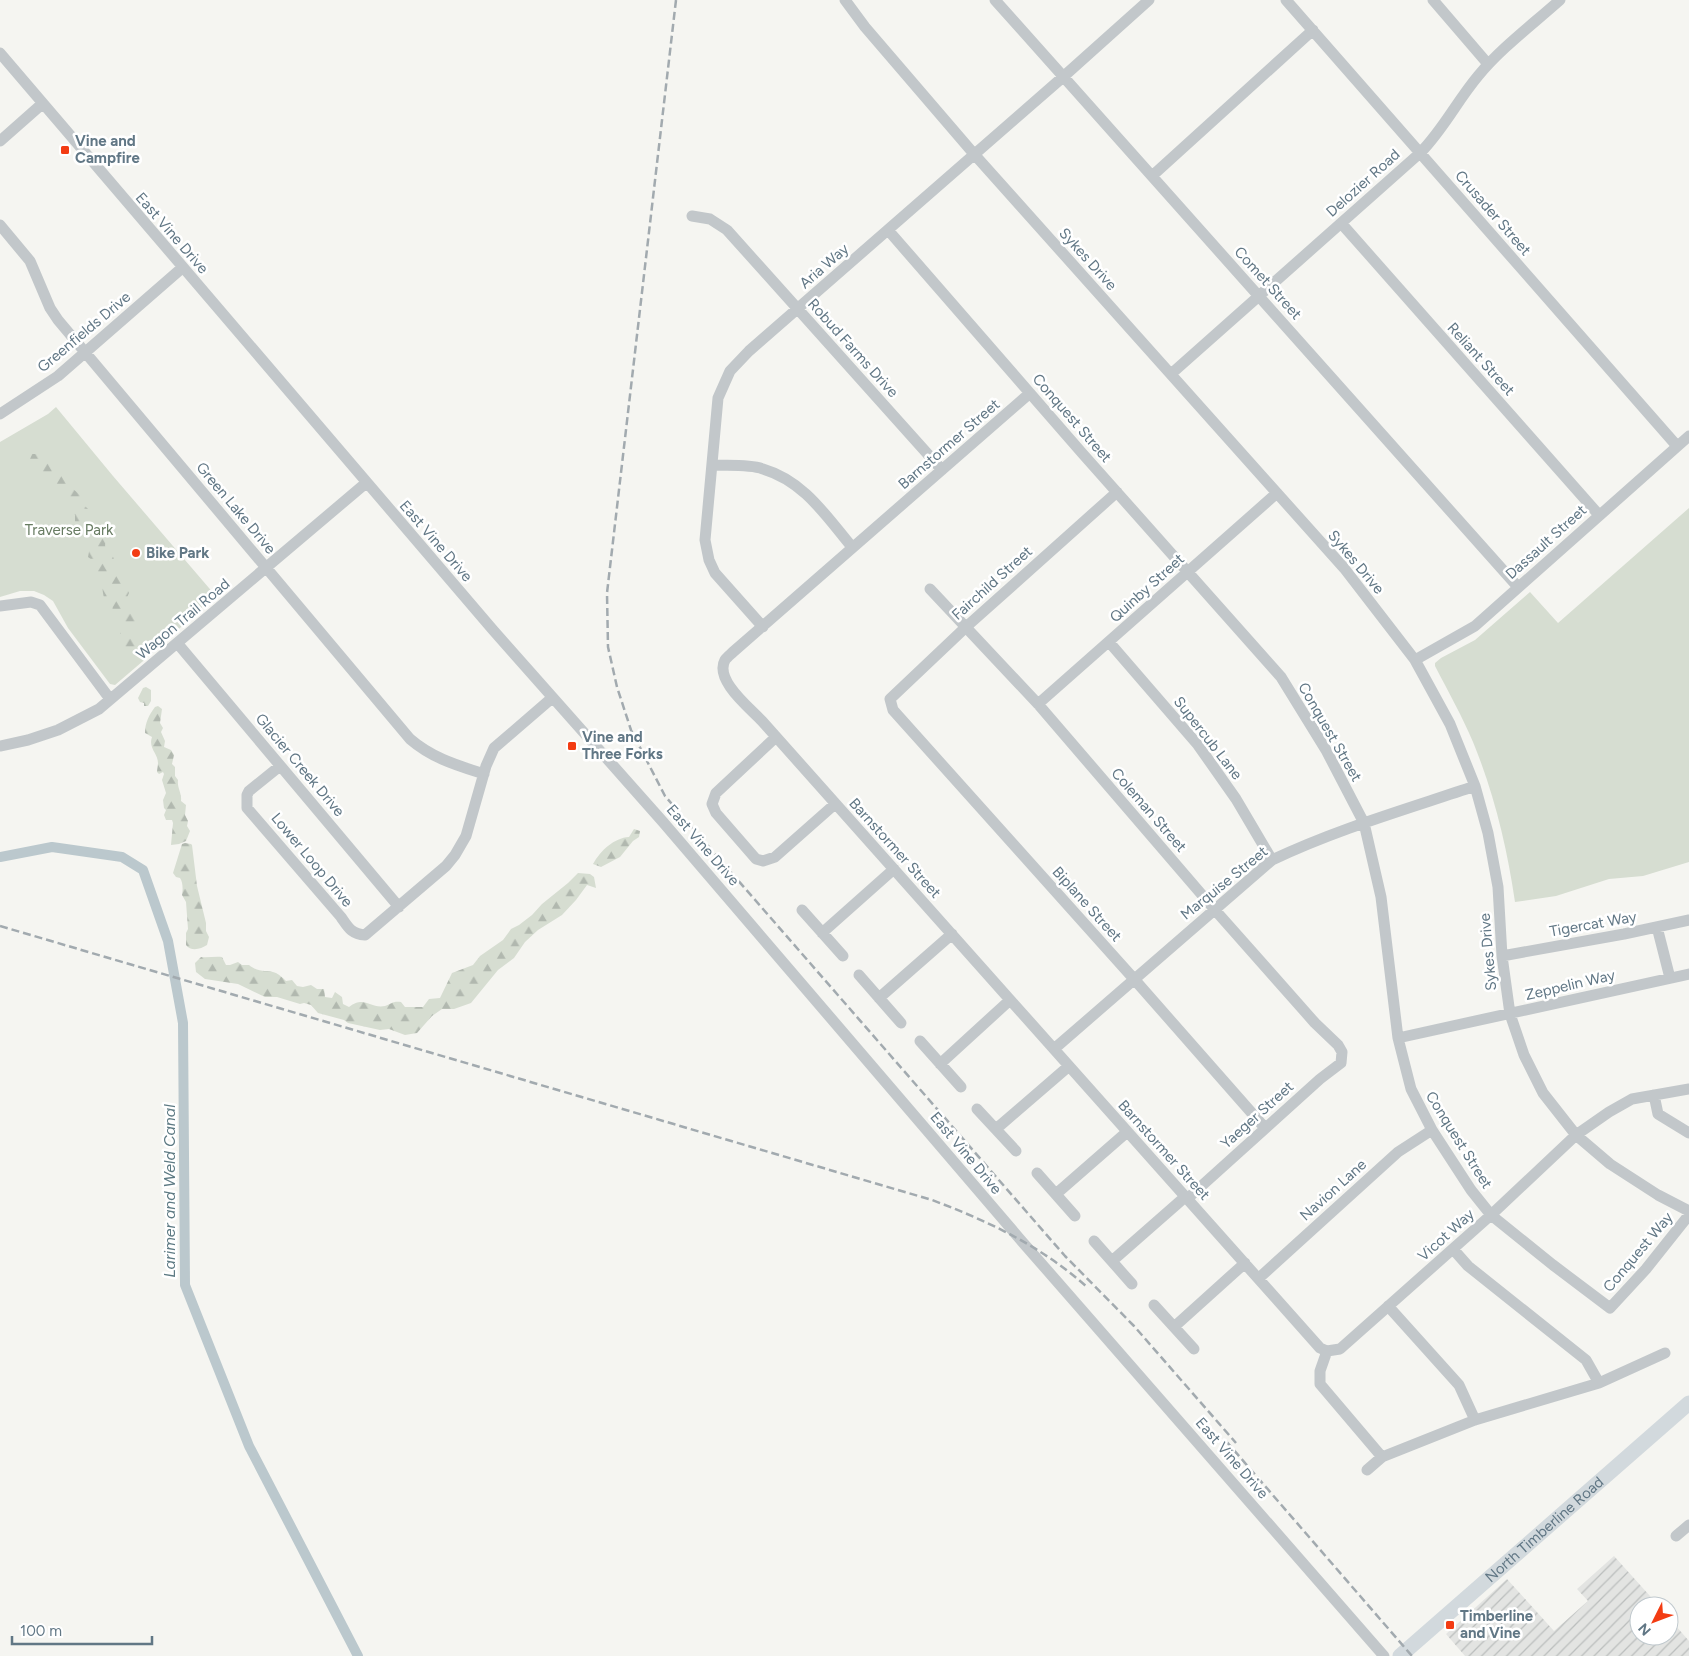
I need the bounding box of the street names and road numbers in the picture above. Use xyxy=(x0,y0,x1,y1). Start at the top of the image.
street label: Delozier Road xyxy=(1322,145,1404,221)
street label: Crusader Street xyxy=(1451,167,1535,259)
street label: East Vine Drive xyxy=(132,189,212,277)
street label: Sykes Drive xyxy=(1055,224,1121,294)
street label: Aria Way xyxy=(796,240,852,292)
street label: Comet Street xyxy=(1231,243,1306,323)
street label: Greenfields Drive xyxy=(34,288,134,376)
street label: Robud Farms Drive xyxy=(804,295,902,401)
street label: Reliant Street xyxy=(1444,319,1519,399)
street label: Conquest Street xyxy=(1029,370,1116,466)
street label: Barnstormer Street xyxy=(895,395,1004,493)
street label: Green Lake Drive xyxy=(192,459,280,557)
street label: East Vine Drive xyxy=(396,497,476,585)
street label: Dassault Street xyxy=(1502,501,1590,583)
street label: Sykes Drive xyxy=(1324,526,1388,598)
street label: Fairchild Street xyxy=(948,542,1036,624)
street label: Quinby Street xyxy=(1106,550,1188,626)
street label: Wagon Trail Road xyxy=(133,575,233,663)
street label: Conquest Street xyxy=(1294,679,1366,785)
street label: Supercub Lane xyxy=(1170,693,1246,783)
street label: Glacier Creek Drive xyxy=(252,710,348,820)
street label: Coleman Street xyxy=(1108,764,1191,856)
street label: Barnstormer Street xyxy=(845,794,945,902)
street label: East Vine Drive xyxy=(663,801,743,889)
street label: Lower Loop Drive xyxy=(267,809,357,911)
street label: Marquise Street xyxy=(1177,842,1271,924)
street label: Biplane Street xyxy=(1049,863,1126,945)
street label: Tigercat Way xyxy=(1548,907,1638,941)
street label: Sykes Drive xyxy=(1476,912,1500,992)
street label: Zeppelin Way xyxy=(1523,966,1617,1004)
street label: Yaeger Street xyxy=(1217,1077,1297,1152)
street label: Conquest Street xyxy=(1422,1088,1496,1192)
street label: Barnstormer Street xyxy=(1114,1096,1214,1204)
street label: East Vine Drive xyxy=(926,1108,1006,1198)
street label: Navion Lane xyxy=(1296,1155,1370,1225)
street label: Vicot Way xyxy=(1414,1205,1478,1265)
street label: Conquest Way xyxy=(1599,1208,1677,1296)
street label: East Vine Drive xyxy=(1192,1414,1272,1502)
street label: North Timberline Road xyxy=(1482,1473,1607,1586)

